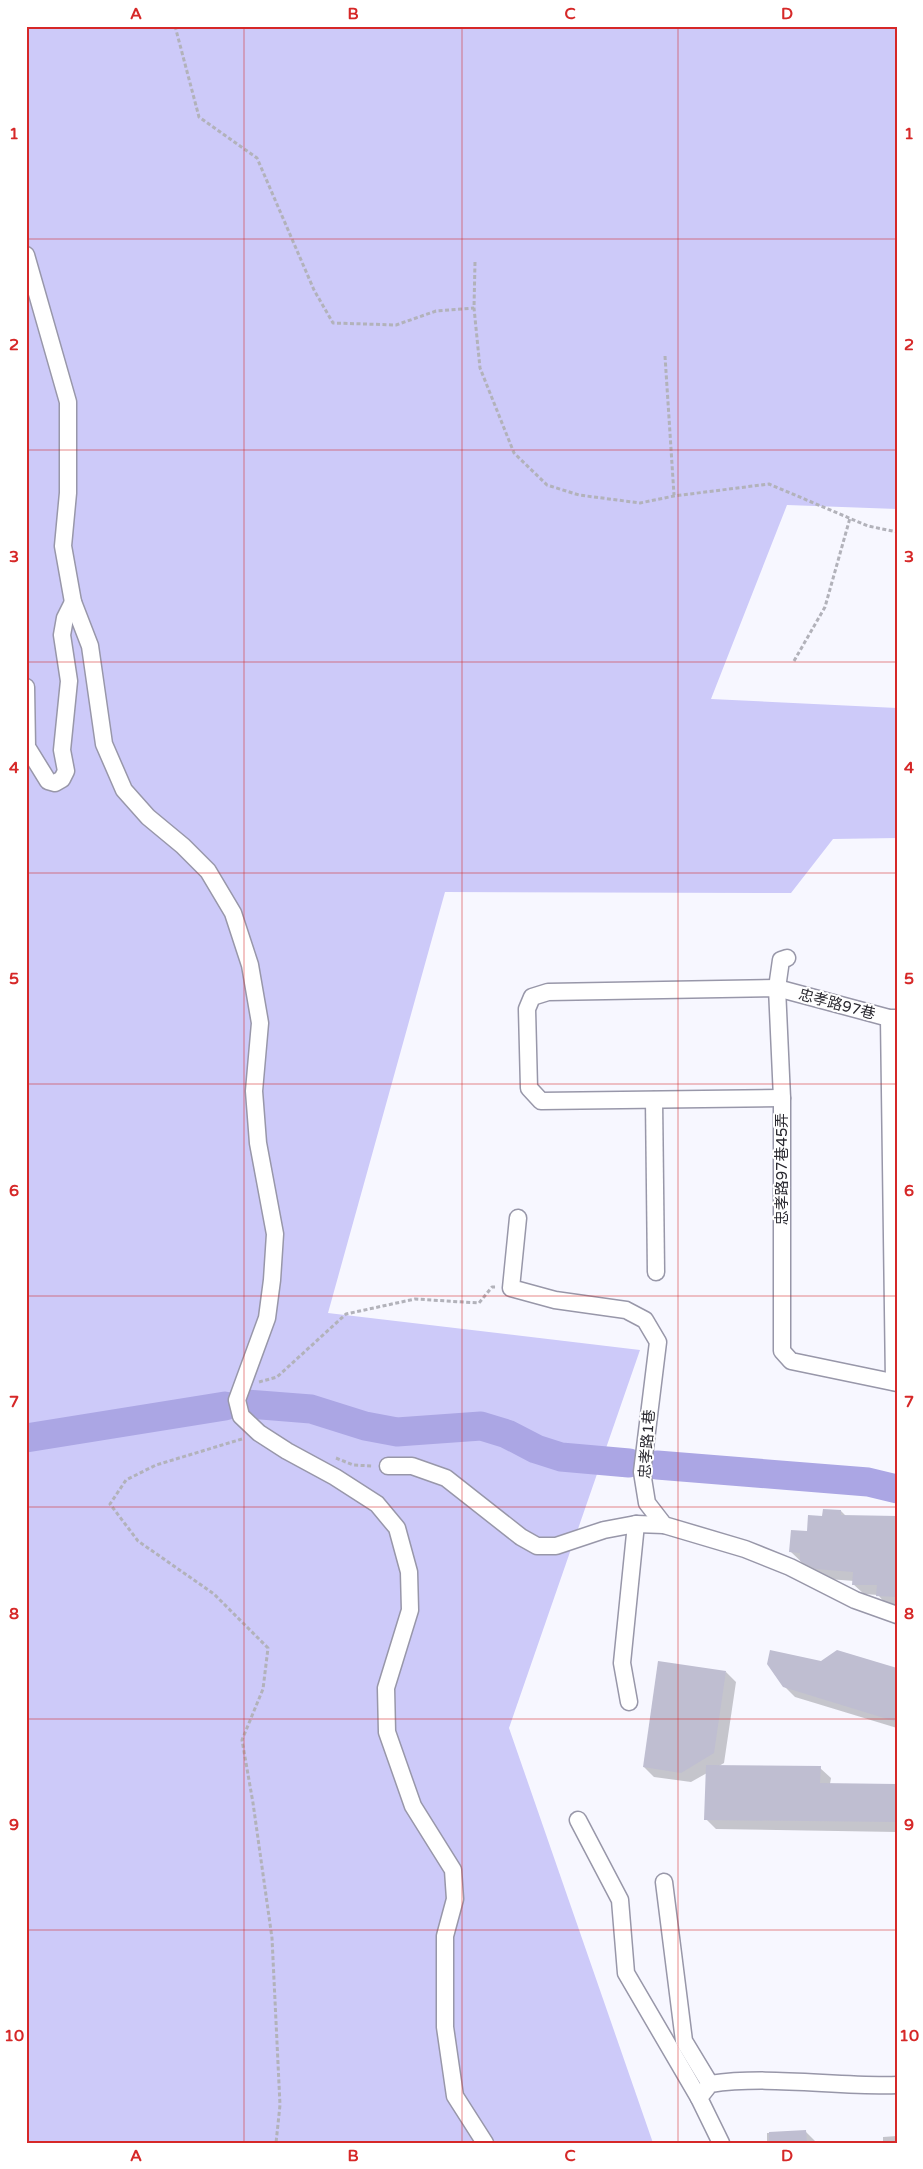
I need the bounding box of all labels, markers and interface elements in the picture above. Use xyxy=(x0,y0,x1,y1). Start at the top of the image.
text: A xyxy=(130,4,142,24)
text: B xyxy=(347,4,359,24)
text: C xyxy=(564,4,576,24)
text: D xyxy=(781,4,793,24)
text: 1 xyxy=(9,124,19,144)
text: 1 xyxy=(904,124,914,144)
text: 2 xyxy=(9,335,19,355)
text: 2 xyxy=(904,335,914,355)
text: 3 xyxy=(9,547,19,567)
text: 3 xyxy=(904,547,914,567)
text: 4 xyxy=(9,758,19,778)
text: 4 xyxy=(904,758,914,778)
text: 5 xyxy=(9,969,19,989)
text: 5 xyxy=(904,969,914,989)
street label: 忠孝路97巷 xyxy=(797,985,877,1023)
street label: 忠孝路97巷45弄 xyxy=(773,1113,791,1225)
text: 6 xyxy=(9,1181,19,1201)
text: 6 xyxy=(904,1181,914,1201)
text: 7 xyxy=(9,1392,19,1412)
text: 7 xyxy=(904,1392,914,1412)
street label: 忠孝路1巷 xyxy=(636,1409,658,1479)
text: 8 xyxy=(9,1604,19,1624)
text: 8 xyxy=(904,1604,914,1624)
text: 9 xyxy=(9,1815,19,1835)
text: 9 xyxy=(904,1815,914,1835)
text: 10 xyxy=(4,2026,24,2046)
text: 10 xyxy=(899,2026,919,2046)
text: A xyxy=(130,2146,142,2166)
text: B xyxy=(347,2146,359,2166)
text: C xyxy=(564,2146,576,2166)
text: D xyxy=(781,2146,793,2166)

